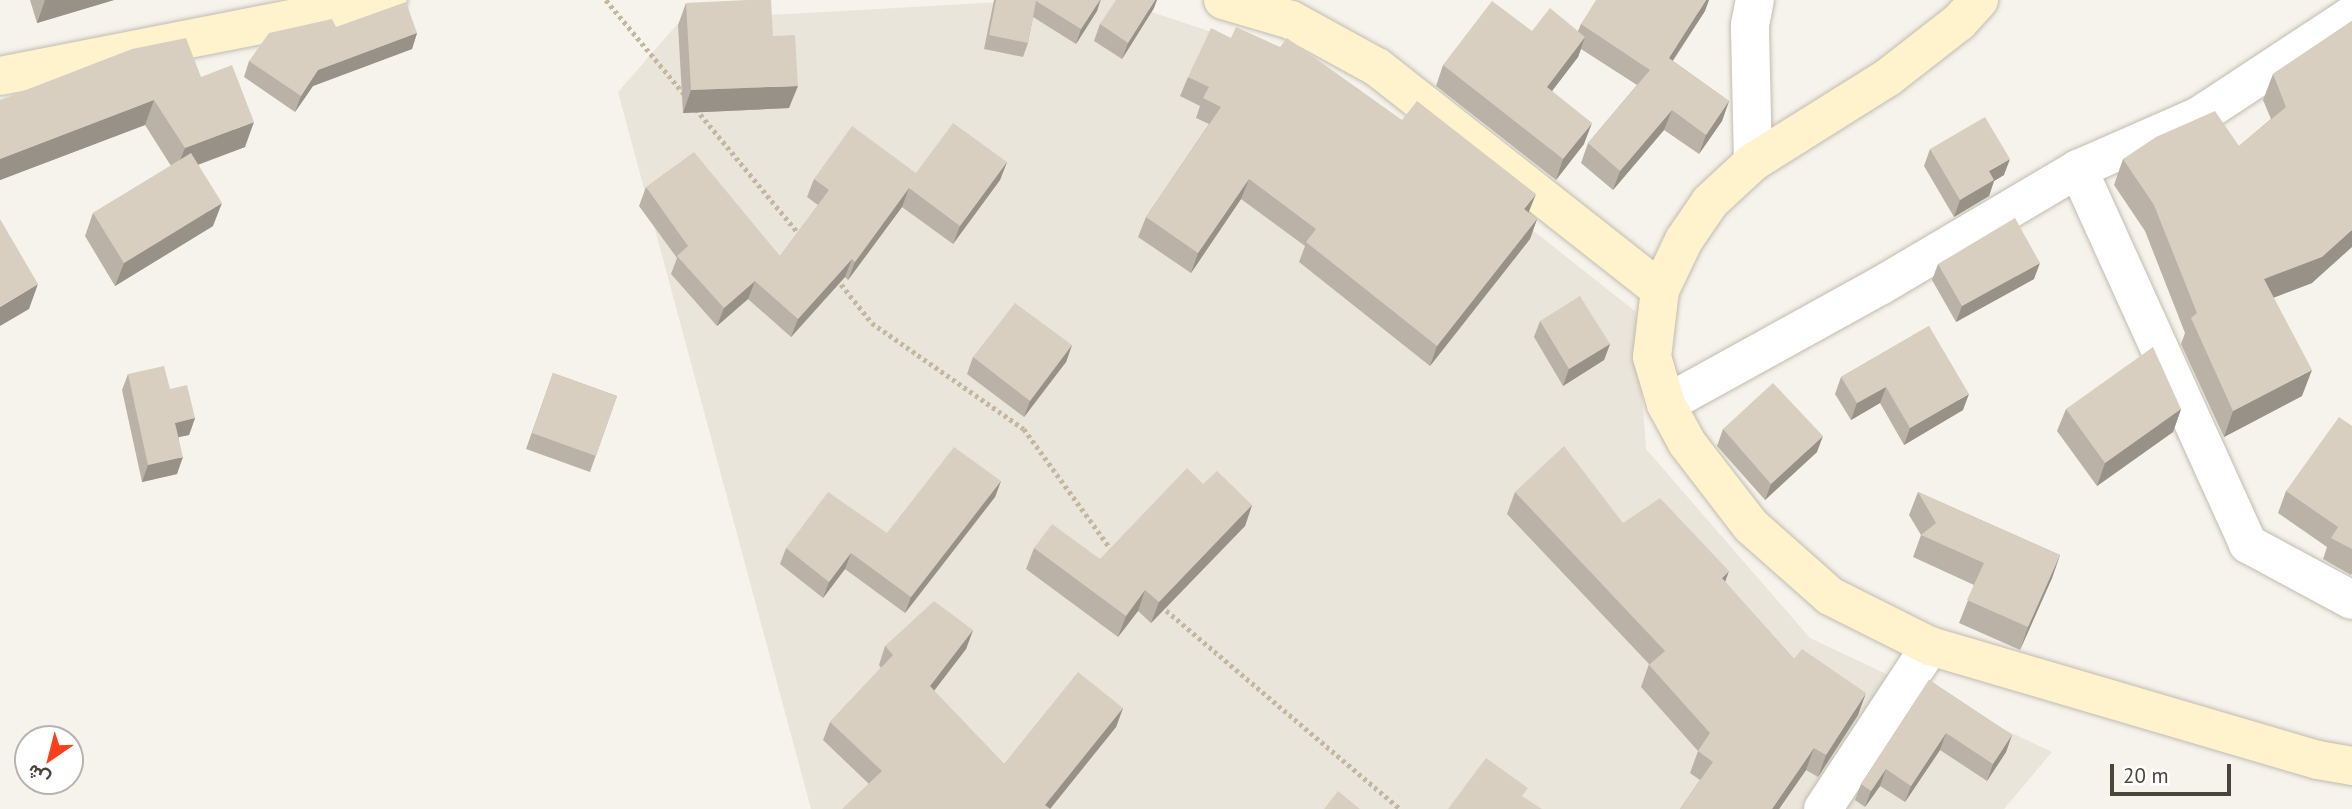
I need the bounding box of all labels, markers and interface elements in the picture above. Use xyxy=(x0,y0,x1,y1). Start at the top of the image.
north arrow xyxy=(14,725,84,795)
scale bar xyxy=(2114,750,2235,794)
text: ش xyxy=(22,759,54,792)
text: 20 m xyxy=(2123,762,2169,789)

